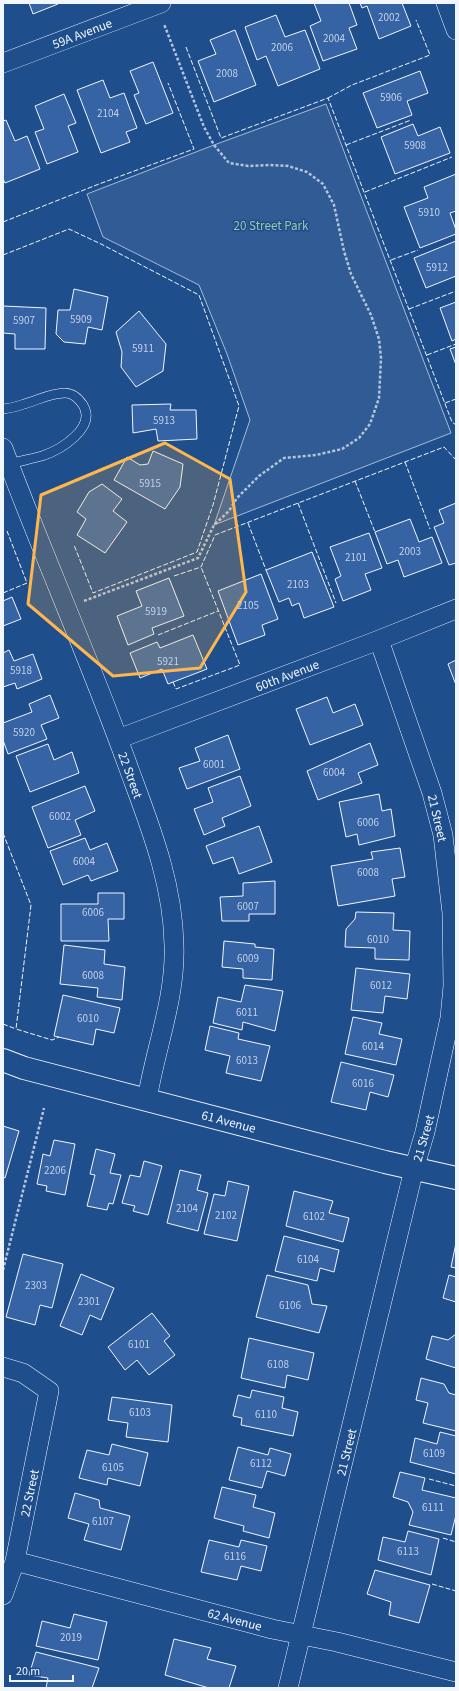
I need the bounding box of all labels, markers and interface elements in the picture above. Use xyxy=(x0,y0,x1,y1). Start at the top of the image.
house number: 2002 xyxy=(378,10,400,25)
street label: 59A Avenue xyxy=(50,14,115,54)
house number: 2004 xyxy=(323,31,345,46)
house number: 2006 xyxy=(271,40,293,55)
house number: 2008 xyxy=(216,66,238,81)
house number: 5906 xyxy=(380,90,402,105)
house number: 2104 xyxy=(97,106,119,121)
house number: 5908 xyxy=(404,138,426,153)
house number: 5910 xyxy=(418,205,440,220)
park label: 20 Street Park xyxy=(234,217,309,235)
house number: 5912 xyxy=(426,260,448,275)
house number: 5909 xyxy=(70,312,92,327)
house number: 5907 xyxy=(13,313,35,328)
house number: 5911 xyxy=(132,341,154,356)
house number: 5913 xyxy=(153,413,175,428)
house number: 5915 xyxy=(139,476,161,491)
house number: 2003 xyxy=(399,544,421,559)
house number: 2101 xyxy=(345,550,367,565)
house number: 2103 xyxy=(287,577,309,592)
house number: 2105 xyxy=(237,598,259,613)
house number: 5919 xyxy=(145,604,167,619)
house number: 5921 xyxy=(157,654,179,669)
street label: 60th Avenue xyxy=(253,656,322,696)
house number: 5918 xyxy=(10,663,32,678)
house number: 5920 xyxy=(13,725,35,740)
street label: 22 Street xyxy=(113,750,147,802)
house number: 6001 xyxy=(203,757,225,772)
house number: 6004 xyxy=(323,765,345,780)
street label: 21 Street xyxy=(423,793,451,844)
house number: 6002 xyxy=(49,809,71,824)
house number: 6006 xyxy=(357,815,379,830)
house number: 6004 xyxy=(73,854,95,869)
house number: 6008 xyxy=(357,865,379,880)
house number: 6007 xyxy=(237,899,259,914)
house number: 6006 xyxy=(82,905,104,920)
house number: 6010 xyxy=(367,932,389,947)
house number: 6009 xyxy=(237,951,259,966)
house number: 6008 xyxy=(82,968,104,983)
house number: 6012 xyxy=(370,978,392,993)
house number: 6011 xyxy=(236,1005,258,1020)
house number: 6010 xyxy=(77,1011,99,1026)
house number: 6014 xyxy=(362,1039,384,1054)
house number: 6013 xyxy=(236,1053,258,1068)
house number: 6016 xyxy=(352,1076,374,1091)
street label: 61 Avenue xyxy=(200,1106,258,1138)
street label: 21 Street xyxy=(409,1112,439,1164)
house number: 2206 xyxy=(44,1163,66,1178)
house number: 2104 xyxy=(176,1201,198,1216)
house number: 2102 xyxy=(215,1208,237,1223)
house number: 6102 xyxy=(303,1209,325,1224)
house number: 6104 xyxy=(297,1252,319,1267)
house number: 2303 xyxy=(25,1278,47,1293)
house number: 2301 xyxy=(78,1294,100,1309)
house number: 6106 xyxy=(279,1298,301,1313)
house number: 6101 xyxy=(128,1337,150,1352)
house number: 6108 xyxy=(267,1357,289,1372)
house number: 6103 xyxy=(129,1405,151,1420)
house number: 6110 xyxy=(255,1407,277,1422)
street label: 21 Street xyxy=(332,1426,362,1478)
house number: 6109 xyxy=(423,1446,445,1461)
house number: 6112 xyxy=(250,1456,272,1471)
house number: 6105 xyxy=(102,1460,124,1475)
street label: 22 Street xyxy=(16,1467,44,1519)
house number: 6111 xyxy=(422,1500,444,1515)
house number: 6107 xyxy=(92,1514,114,1529)
house number: 6113 xyxy=(397,1544,419,1559)
house number: 6116 xyxy=(224,1549,246,1564)
street label: 62 Avenue xyxy=(206,1604,264,1636)
house number: 2019 xyxy=(60,1630,82,1645)
scale bar xyxy=(10,1657,73,1683)
text: 20 m xyxy=(16,1663,40,1680)

